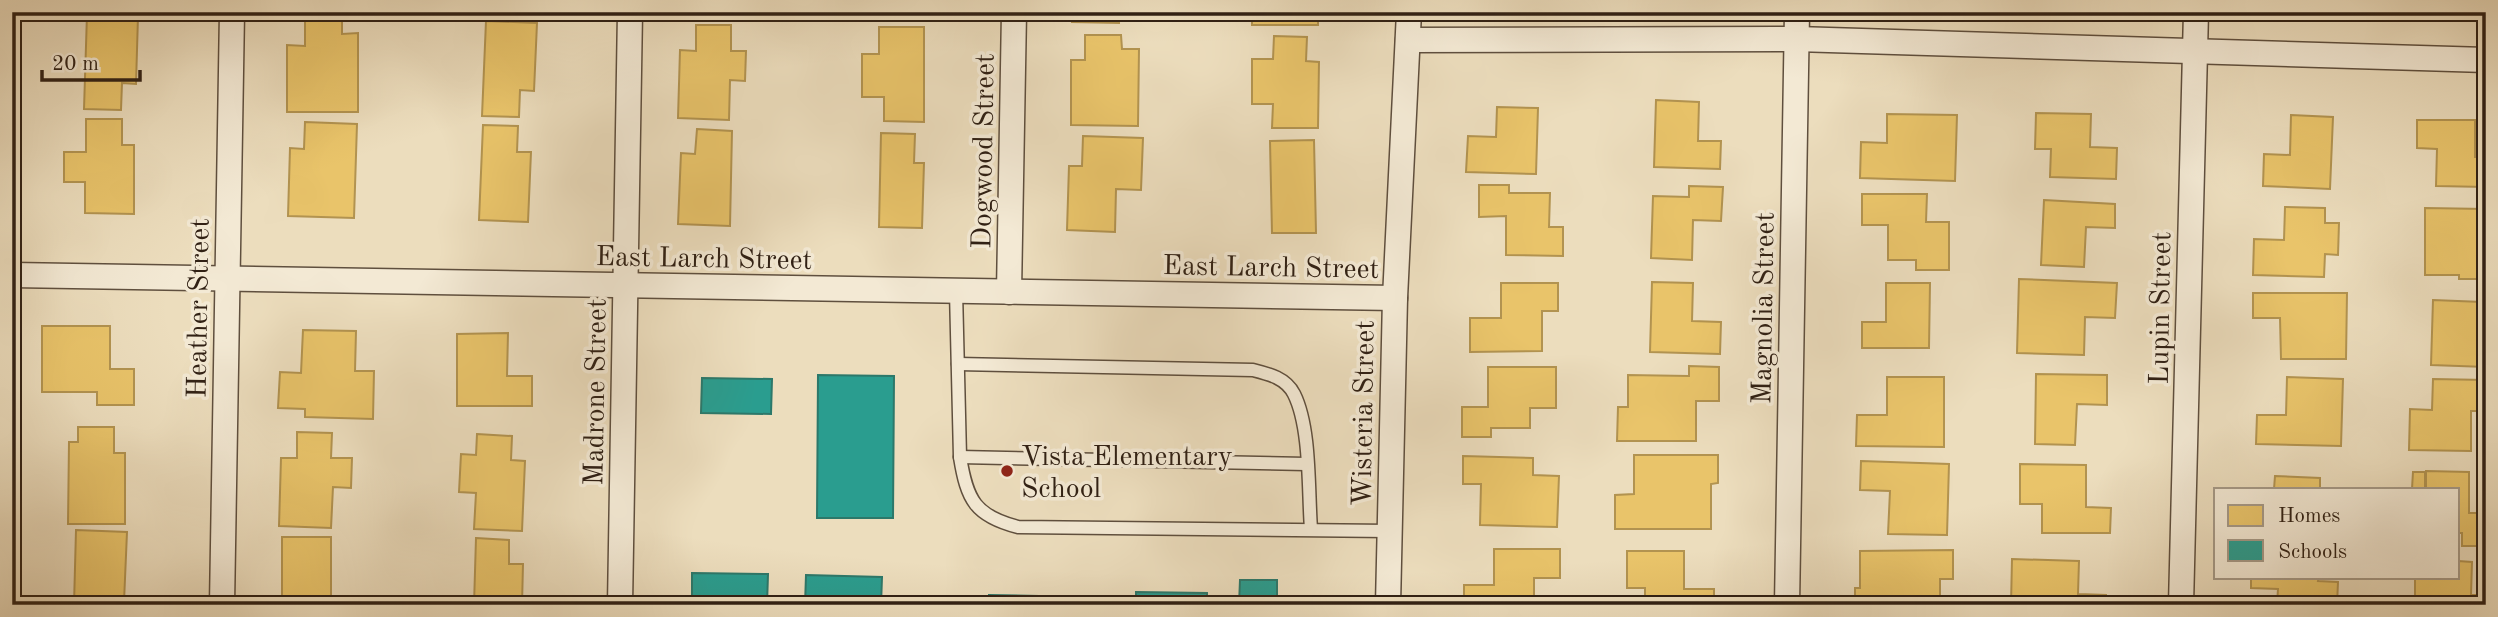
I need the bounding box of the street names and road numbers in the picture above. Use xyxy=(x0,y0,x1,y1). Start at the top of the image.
street label: Dogwood Street xyxy=(969,53,1001,249)
street label: Magnolia Street xyxy=(1749,212,1781,404)
street label: Heather Street xyxy=(184,218,216,398)
street label: Lupin Street xyxy=(2147,231,2177,385)
street label: East Larch Street xyxy=(595,244,812,276)
street label: East Larch Street xyxy=(1162,253,1379,285)
street label: Madrone Street xyxy=(581,298,613,486)
street label: Wisteria Street xyxy=(1349,320,1381,506)

